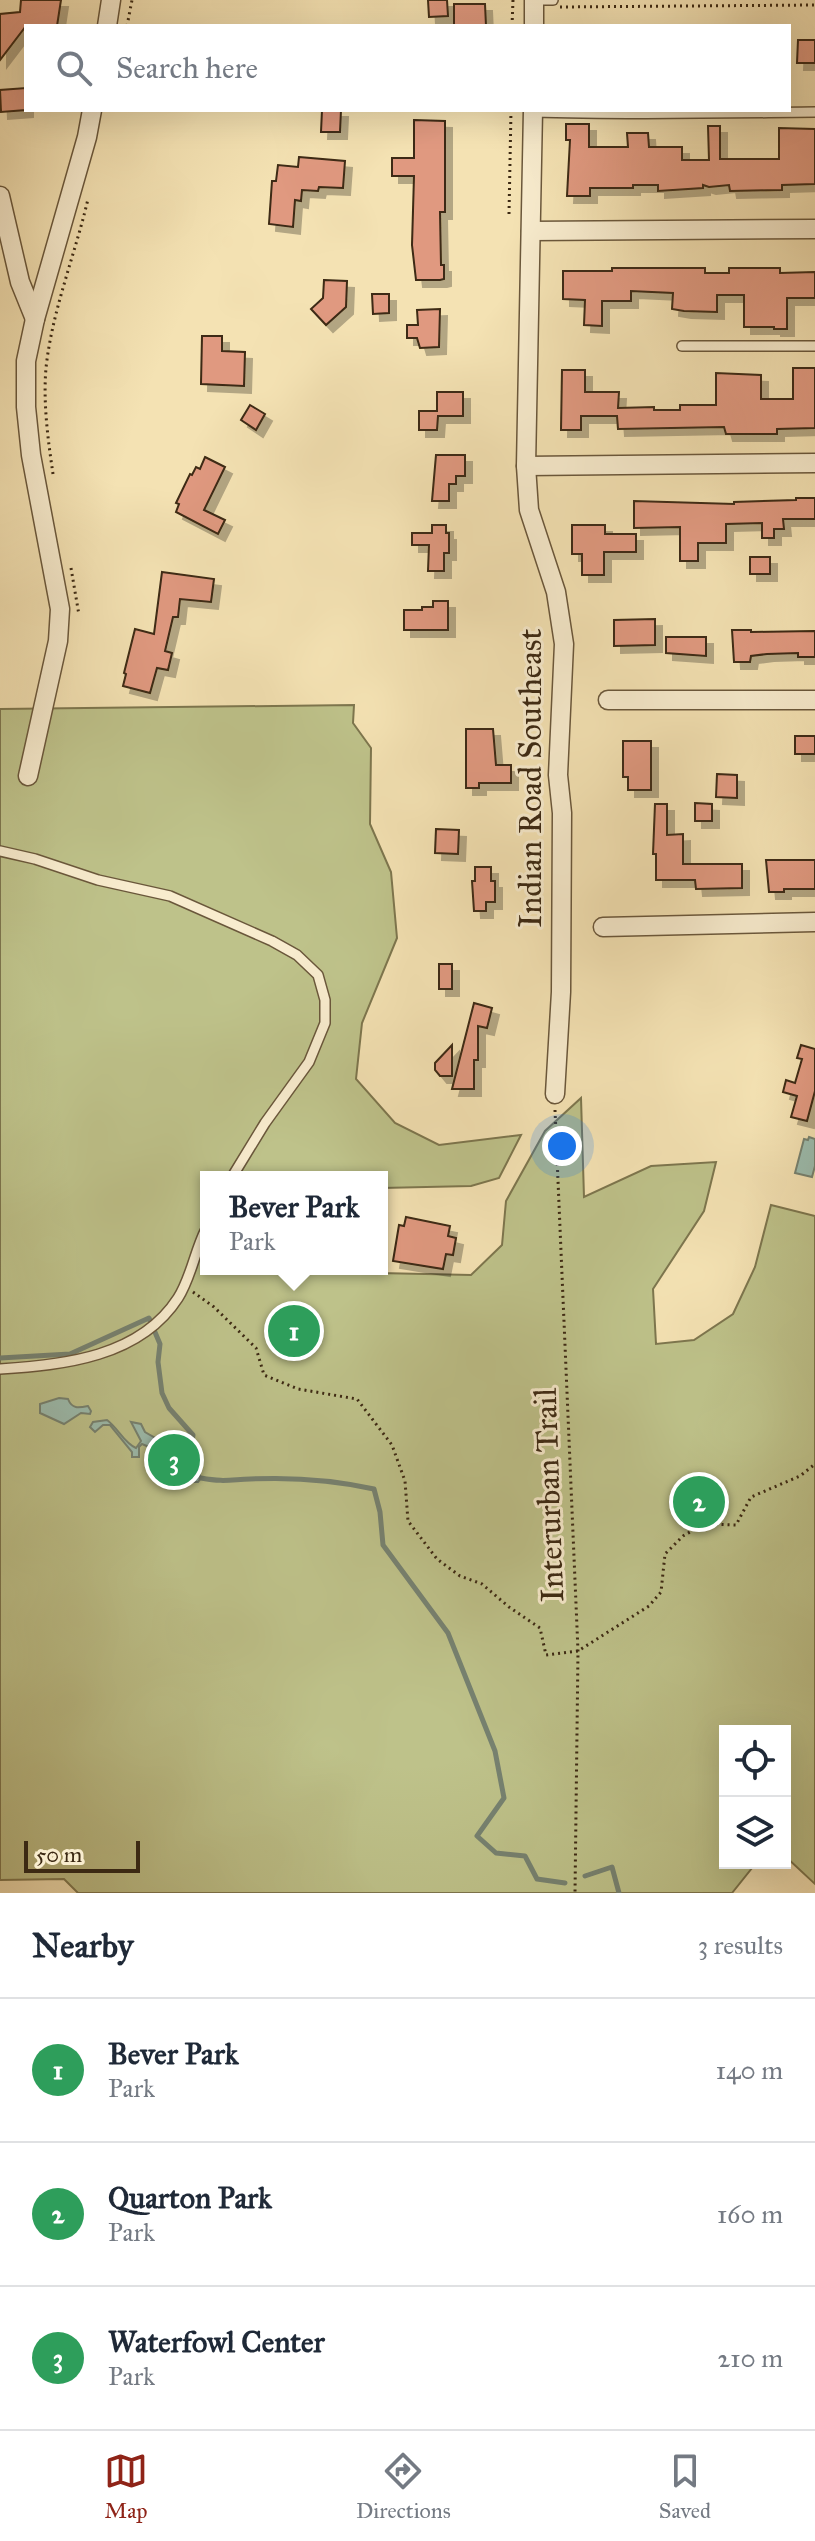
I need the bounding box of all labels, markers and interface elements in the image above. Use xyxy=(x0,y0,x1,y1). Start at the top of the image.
search box xyxy=(24,24,791,112)
icon: search xyxy=(52,46,96,90)
text: Search here xyxy=(116,50,258,86)
street label: Indian Road Southeast xyxy=(511,628,550,928)
your location xyxy=(542,1126,582,1166)
popup xyxy=(200,1171,388,1275)
text: Bever Park xyxy=(229,1189,359,1225)
text: Park xyxy=(229,1225,276,1257)
pin: 1 xyxy=(268,1301,320,1361)
street label: Interurban Trail xyxy=(526,1387,572,1603)
pin: 3 xyxy=(148,1430,200,1490)
pin: 2 xyxy=(673,1472,725,1532)
map controls xyxy=(719,1725,791,1869)
button: locate xyxy=(719,1725,791,1797)
button: layers xyxy=(719,1797,791,1869)
scale bar xyxy=(24,1837,140,1873)
text: 50 m xyxy=(36,1841,82,1868)
text: Nearby xyxy=(32,1925,134,1966)
text: 3 results xyxy=(698,1929,783,1961)
text: Bever Park xyxy=(108,2036,239,2072)
text: 1 xyxy=(53,2054,63,2086)
text: 140 m xyxy=(716,2054,783,2086)
text: Park xyxy=(108,2072,155,2104)
text: Quarton Park xyxy=(108,2180,272,2216)
text: 2 xyxy=(52,2198,64,2230)
text: 160 m xyxy=(717,2198,783,2230)
text: Park xyxy=(108,2216,155,2248)
text: Waterfowl Center xyxy=(108,2324,325,2360)
text: 3 xyxy=(53,2342,63,2374)
text: 210 m xyxy=(717,2342,783,2374)
text: Park xyxy=(108,2360,155,2392)
tab: Map xyxy=(104,2449,148,2524)
tab: Directions xyxy=(356,2449,451,2524)
tab: Saved xyxy=(659,2449,711,2524)

